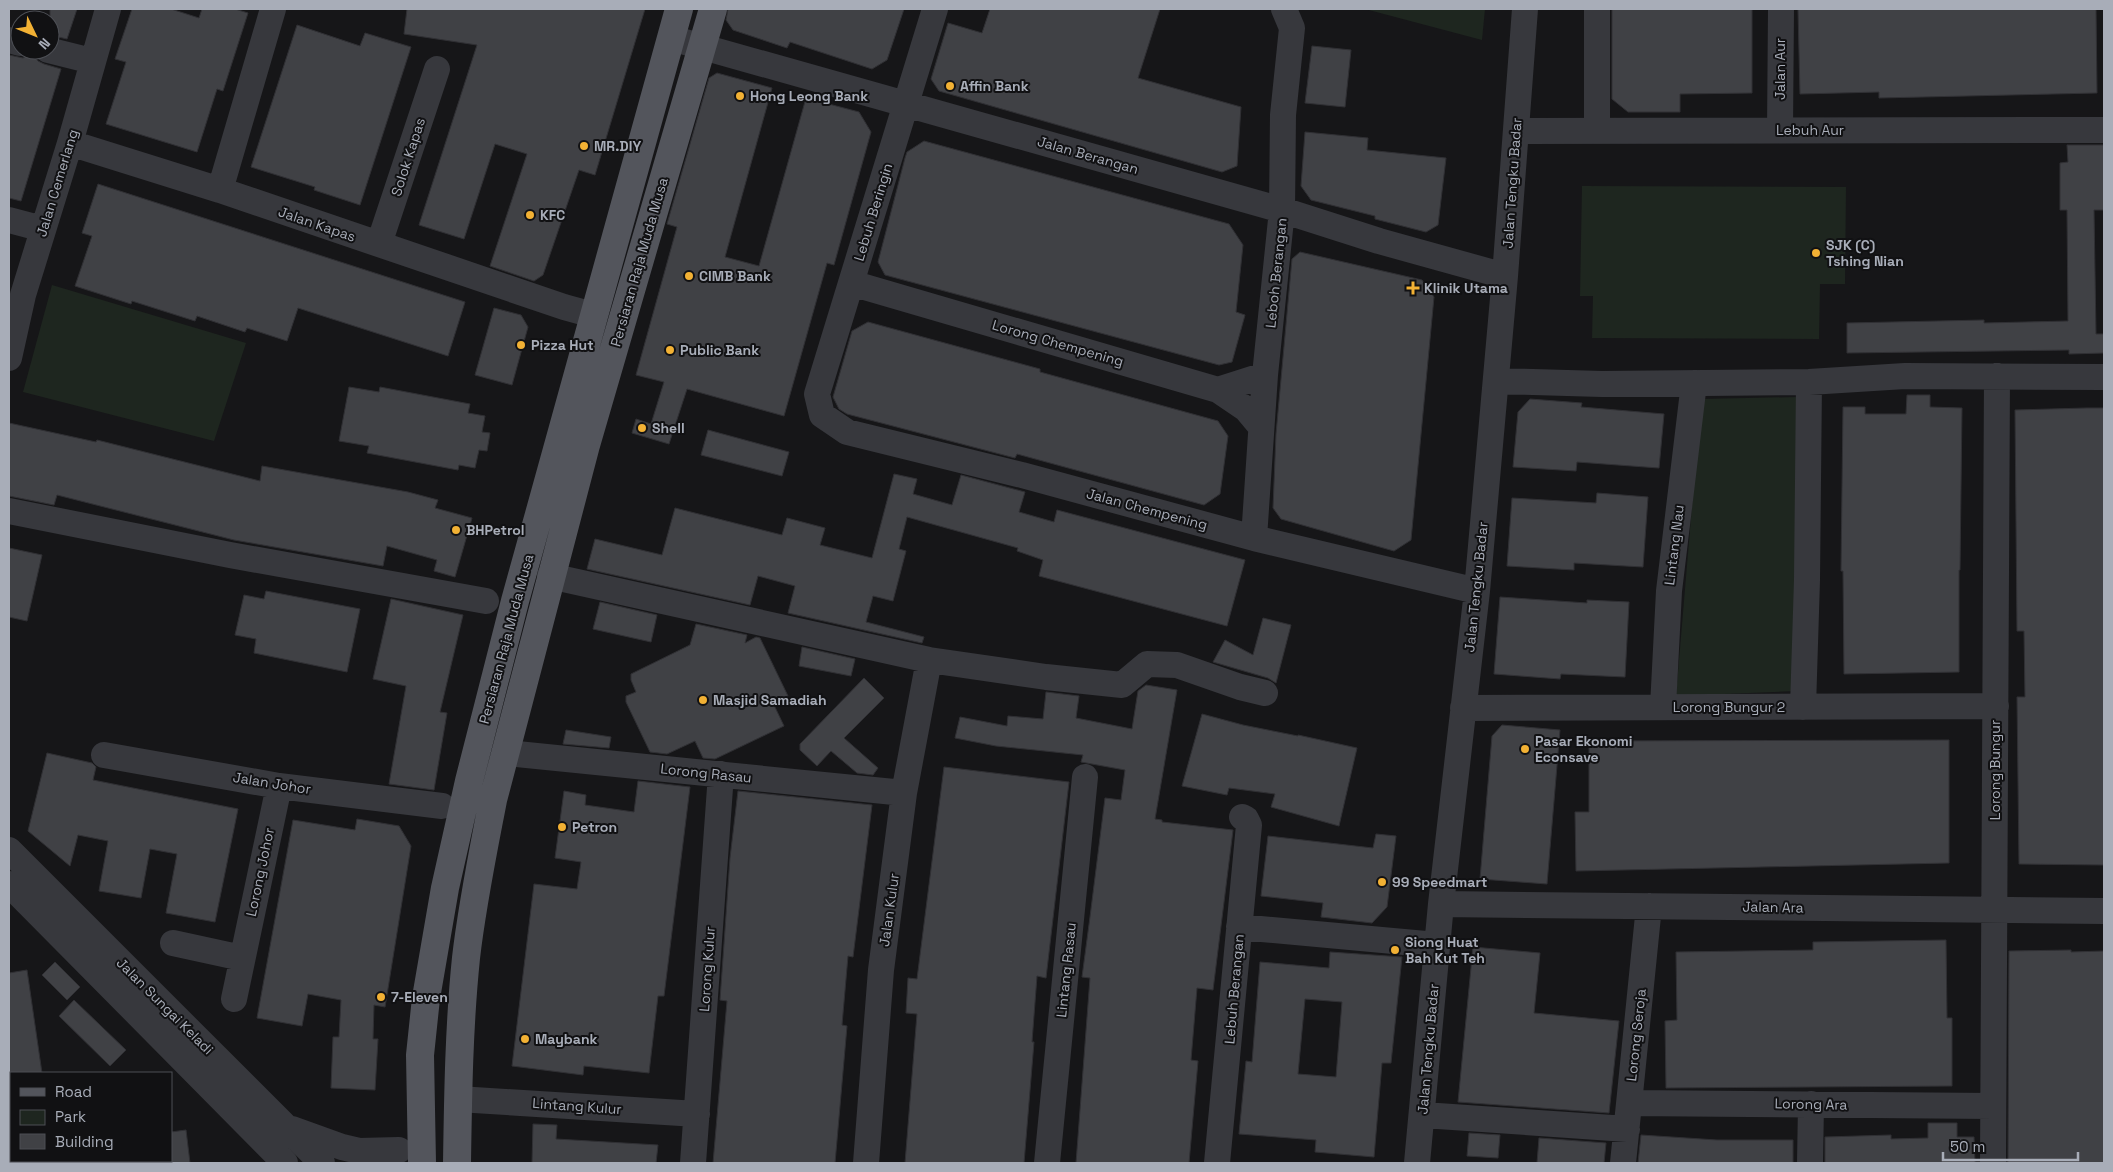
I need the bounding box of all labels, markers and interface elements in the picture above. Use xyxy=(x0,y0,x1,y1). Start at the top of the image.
north arrow xyxy=(10,10,60,60)
text: N xyxy=(35,34,54,53)
street label: Jalan Aur xyxy=(1771,38,1789,100)
place label: Affin Bank xyxy=(960,77,1029,95)
marker: Affin Bank xyxy=(944,80,956,92)
place label: Hong Leong Bank xyxy=(750,87,868,105)
marker: Hong Leong Bank xyxy=(734,90,746,102)
street label: Solok Kapas xyxy=(387,115,429,199)
street label: Jalan Tengku Badar xyxy=(1498,117,1526,249)
street label: Lebuh Aur xyxy=(1776,121,1844,139)
street label: Jalan Cemerlang xyxy=(32,127,82,239)
street label: Jalan Berangan xyxy=(1035,132,1141,178)
place label: MR.DIY xyxy=(594,137,641,155)
marker: MR.DIY xyxy=(578,140,590,152)
street label: Lebuh Beringin xyxy=(850,161,896,263)
street label: Persiaran Raja Muda Musa xyxy=(606,175,672,349)
street label: Jalan Kapas xyxy=(276,202,358,246)
place label: KFC xyxy=(540,206,565,224)
marker: KFC xyxy=(524,209,536,221)
street label: Leboh Berangan xyxy=(1261,217,1291,329)
place label: SJK (C) Tshing Nian xyxy=(1826,236,1904,270)
marker: SJK (C) Tshing Nian xyxy=(1810,247,1822,259)
place label: CIMB Bank xyxy=(699,267,771,285)
marker: CIMB Bank xyxy=(683,270,695,282)
place label: Klinik Utama xyxy=(1424,279,1508,297)
marker: Klinik Utama xyxy=(1406,281,1420,295)
street label: Lorong Chempening xyxy=(990,316,1126,370)
place label: Pizza Hut xyxy=(531,336,594,354)
marker: Pizza Hut xyxy=(515,339,527,351)
place label: Public Bank xyxy=(680,341,759,359)
marker: Public Bank xyxy=(664,344,676,356)
place label: Shell xyxy=(652,419,685,437)
marker: Shell xyxy=(636,422,648,434)
street label: Jalan Chempening xyxy=(1085,484,1209,534)
street label: Lintang Nau xyxy=(1660,504,1688,586)
place label: BHPetrol xyxy=(466,521,525,539)
street label: Jalan Tengku Badar xyxy=(1460,521,1492,653)
marker: BHPetrol xyxy=(450,524,462,536)
street label: Persiaran Raja Muda Musa xyxy=(475,552,537,726)
place label: Masjid Samadiah xyxy=(713,691,827,709)
marker: Masjid Samadiah xyxy=(697,694,709,706)
street label: Lorong Bungur 2 xyxy=(1673,698,1785,716)
street label: Lorong Bungur xyxy=(1986,720,2004,820)
place label: Pasar Ekonomi Econsave xyxy=(1535,732,1633,766)
marker: Pasar Ekonomi Econsave xyxy=(1519,743,1531,755)
street label: Lorong Rasau xyxy=(659,759,753,787)
street label: Jalan Johor xyxy=(232,768,312,798)
place label: Petron xyxy=(572,818,617,836)
marker: Petron xyxy=(556,821,568,833)
street label: Lorong Johor xyxy=(242,826,278,918)
street label: Jalan Kulur xyxy=(875,872,903,948)
place label: 99 Speedmart xyxy=(1392,873,1487,891)
marker: 99 Speedmart xyxy=(1376,876,1388,888)
street label: Jalan Ara xyxy=(1742,897,1804,917)
street label: Lintang Rasau xyxy=(1052,921,1080,1019)
street label: Lorong Kulur xyxy=(695,926,719,1012)
street label: Lebuh Berangan xyxy=(1220,933,1248,1045)
place label: Siong Huat Bah Kut Teh xyxy=(1405,933,1485,967)
marker: Siong Huat Bah Kut Teh xyxy=(1389,944,1401,956)
street label: Jalan Sungai Keladi xyxy=(113,954,217,1058)
street label: Jalan Tengku Badar xyxy=(1413,983,1443,1115)
place label: 7-Eleven xyxy=(391,988,448,1006)
street label: Lorong Seroja xyxy=(1622,988,1650,1082)
marker: 7-Eleven xyxy=(375,991,387,1003)
place label: Maybank xyxy=(535,1030,598,1048)
marker: Maybank xyxy=(519,1033,531,1045)
legend xyxy=(10,1072,172,1162)
text: Road xyxy=(55,1082,92,1101)
street label: Lintang Kulur xyxy=(532,1094,622,1118)
street label: Lorong Ara xyxy=(1774,1094,1848,1114)
text: Park xyxy=(55,1107,86,1126)
scale bar xyxy=(1943,1130,2078,1162)
text: Building xyxy=(55,1132,114,1151)
text: 50 m xyxy=(1950,1137,1985,1156)

